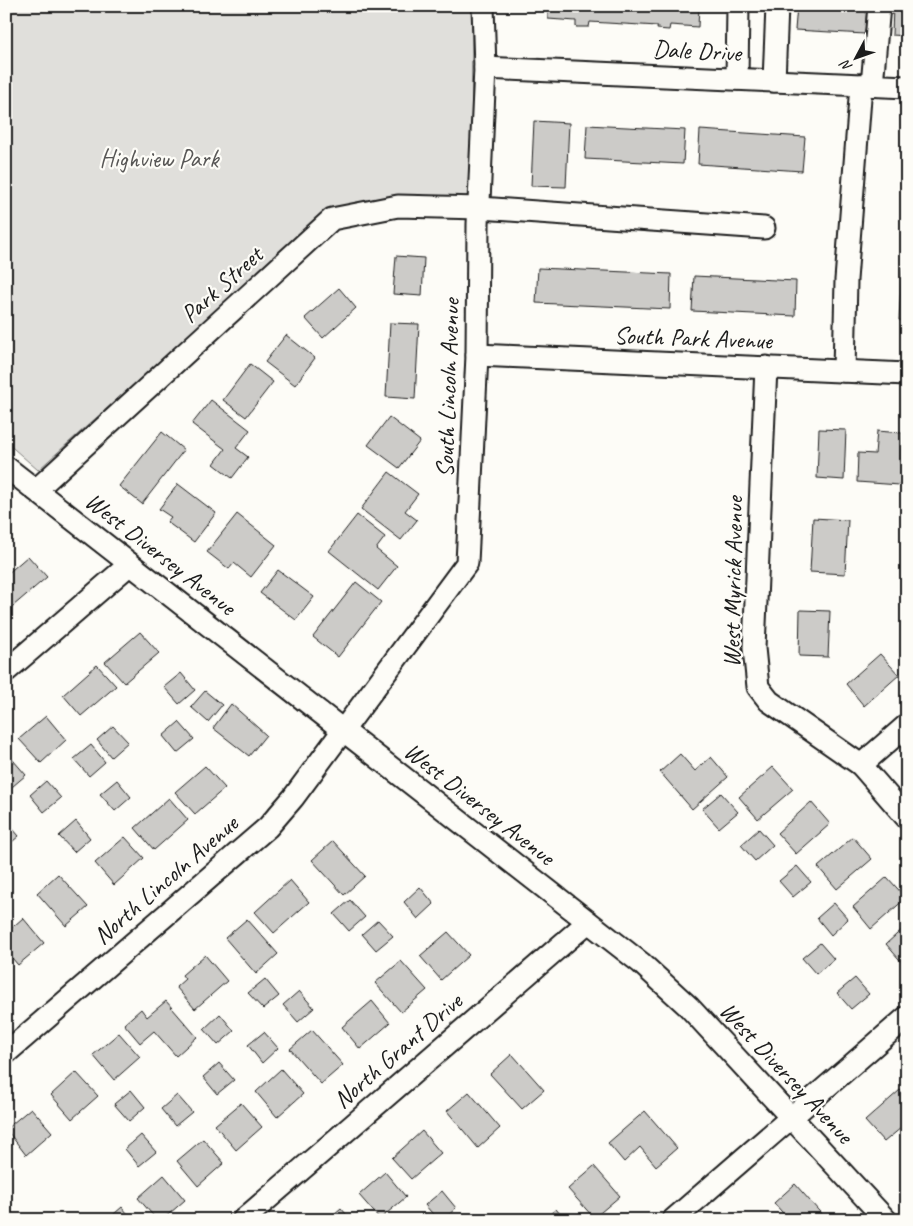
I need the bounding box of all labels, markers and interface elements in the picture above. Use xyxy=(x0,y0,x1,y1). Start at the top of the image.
north arrow xyxy=(830,32,880,82)
street label: Dale Drive xyxy=(652,33,744,69)
text: N xyxy=(836,56,856,75)
park label: Highview Park xyxy=(100,143,220,175)
street label: Park Street xyxy=(174,238,271,330)
street label: South Lincoln Avenue xyxy=(429,296,467,478)
street label: South Park Avenue xyxy=(613,319,774,357)
street label: West Diversey Avenue xyxy=(79,485,244,624)
street label: West Myrick Avenue xyxy=(716,494,751,668)
street label: West Diversey Avenue xyxy=(398,735,563,874)
street label: North Lincoln Avenue xyxy=(87,807,246,951)
street label: North Grant Drive xyxy=(326,985,470,1116)
street label: West Diversey Avenue xyxy=(712,995,861,1152)

